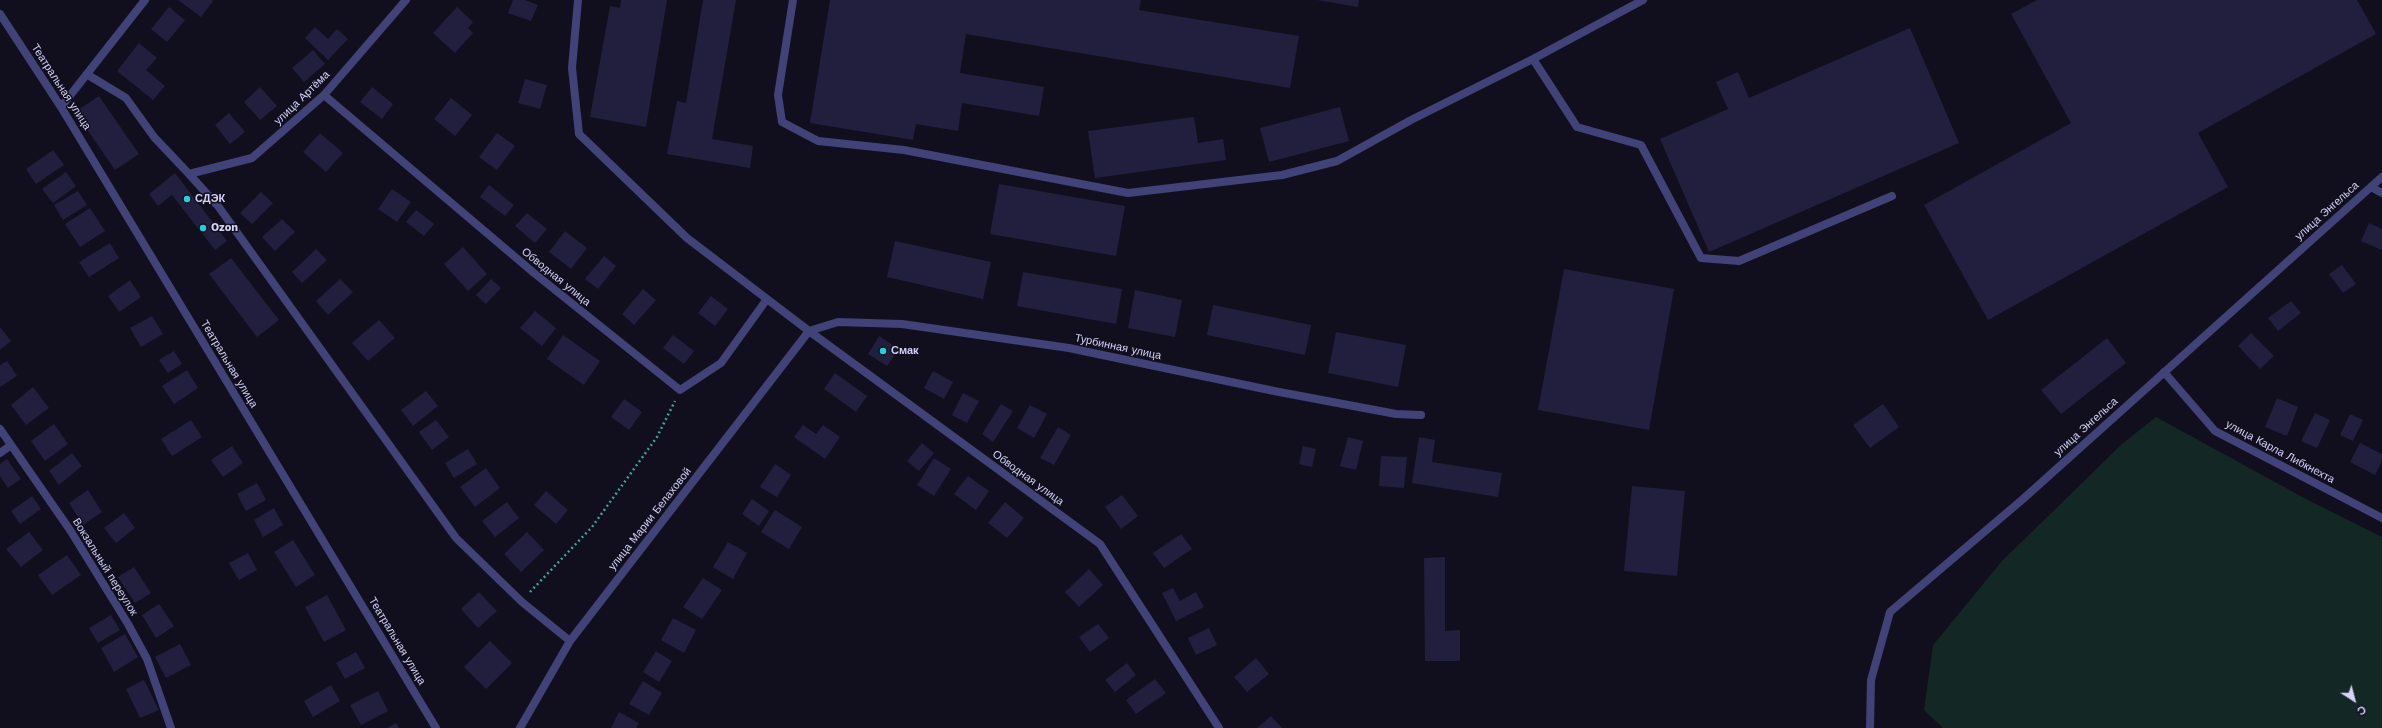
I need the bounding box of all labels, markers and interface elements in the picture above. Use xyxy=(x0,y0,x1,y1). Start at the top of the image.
street label: Театральная улица xyxy=(28,42,94,132)
street label: улица Артёма xyxy=(272,68,332,128)
street label: улица Энгельса xyxy=(2292,179,2362,243)
place label: СДЭК xyxy=(195,192,225,206)
marker: СДЭК xyxy=(182,194,192,204)
place label: Ozon xyxy=(211,221,238,235)
marker: Ozon xyxy=(198,223,208,233)
street label: Обводная улица xyxy=(519,245,593,309)
street label: Театральная улица xyxy=(198,318,260,410)
street label: Турбинная улица xyxy=(1073,331,1163,363)
place label: Смак xyxy=(891,344,919,358)
marker: Смак xyxy=(878,346,888,356)
street label: улица Энгельса xyxy=(2051,395,2121,459)
street label: улица Карла Либкнехта xyxy=(2223,418,2337,486)
street label: Обводная улица xyxy=(990,448,1066,508)
street label: улица Марии Белаховой xyxy=(606,465,694,573)
street label: Вокзальный переулок xyxy=(70,516,140,618)
street label: Театральная улица xyxy=(366,595,428,687)
north arrow xyxy=(2334,680,2374,720)
text: С xyxy=(2354,703,2368,718)

